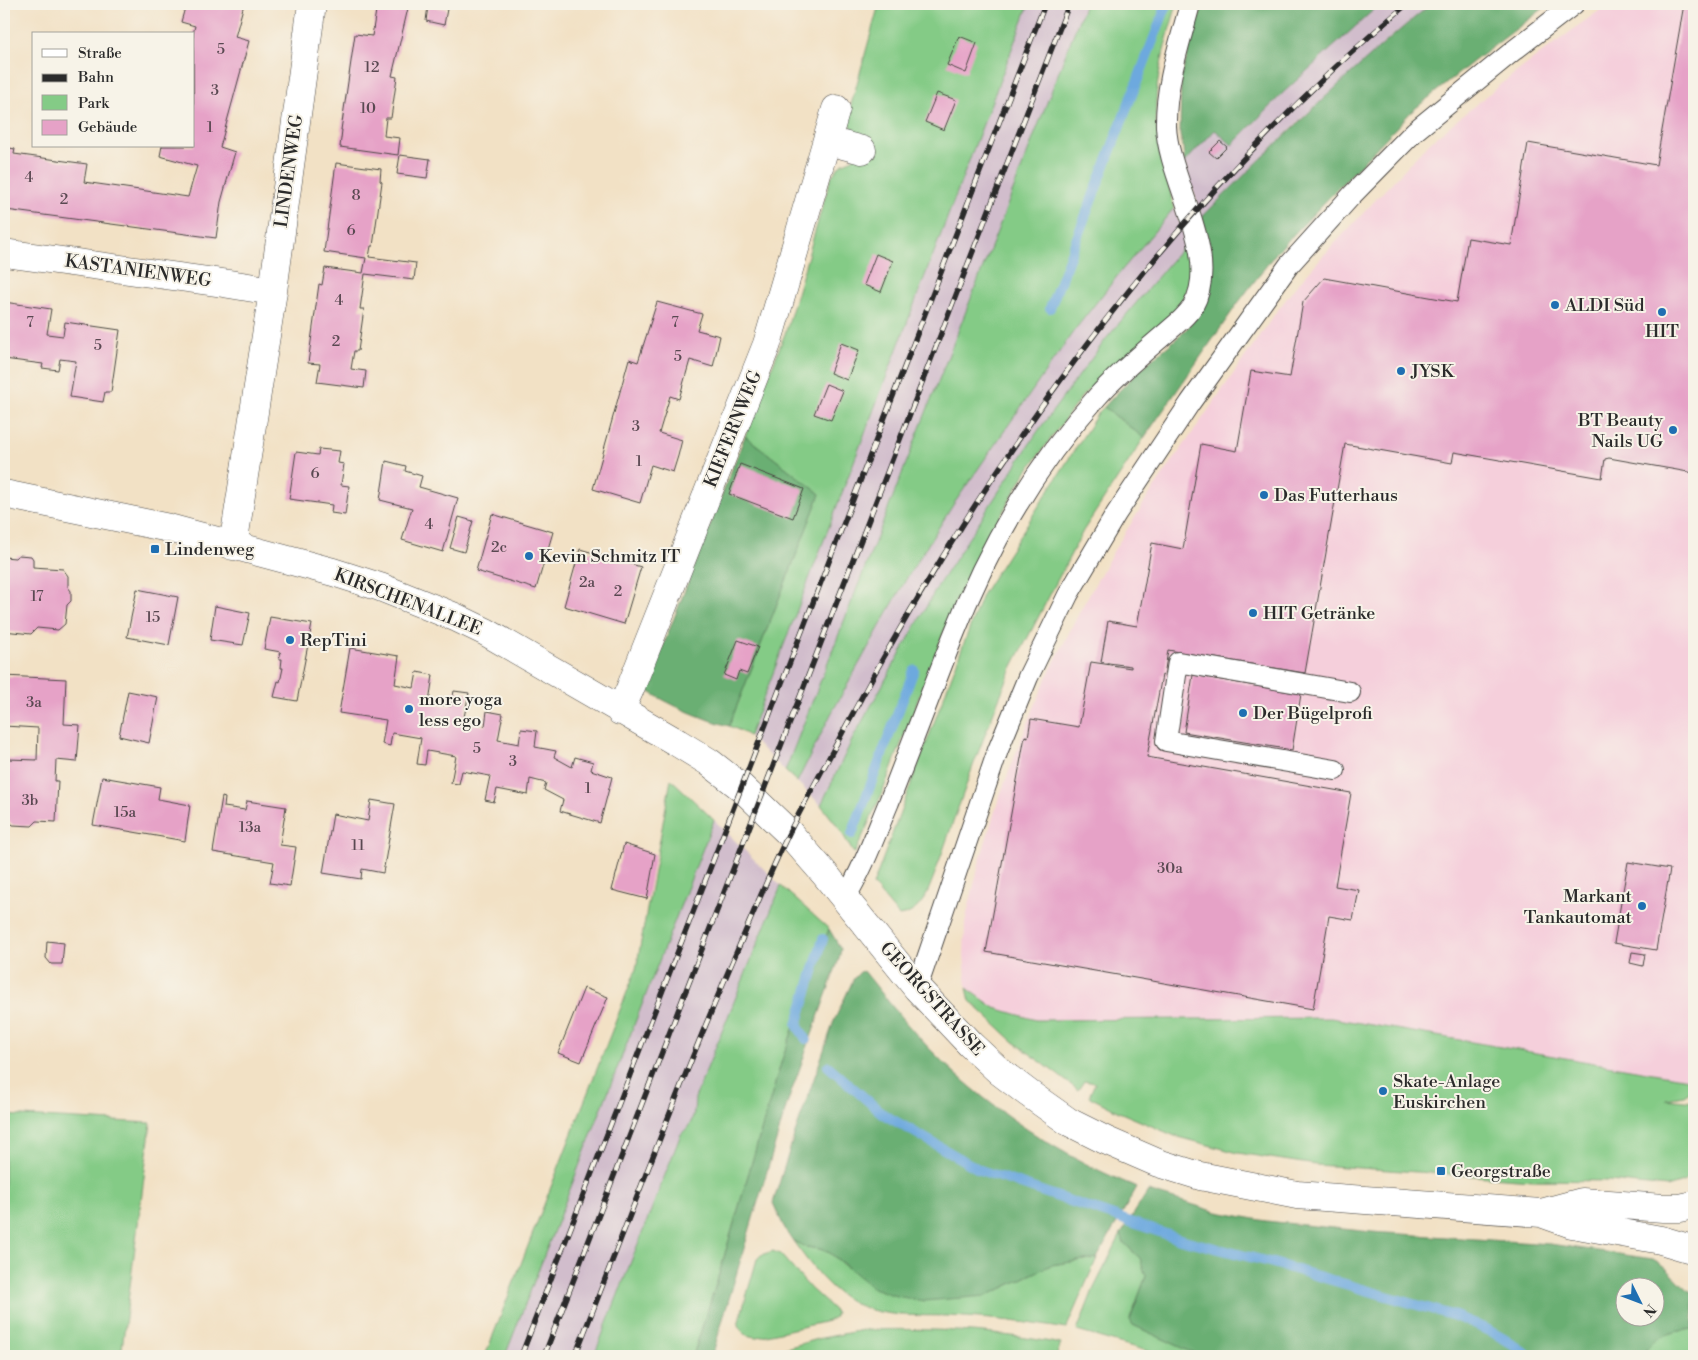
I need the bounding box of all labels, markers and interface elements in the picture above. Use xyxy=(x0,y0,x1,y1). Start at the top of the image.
legend xyxy=(32,32,195,148)
house number: 5 xyxy=(217,40,225,59)
text: Straße xyxy=(78,44,122,63)
house number: 12 xyxy=(364,58,380,77)
text: Bahn xyxy=(77,68,114,87)
house number: 3 xyxy=(211,81,219,100)
text: Park xyxy=(78,94,110,113)
house number: 10 xyxy=(360,99,376,118)
street label: LINDENWEG xyxy=(270,112,308,229)
text: Gebäude xyxy=(78,118,137,137)
house number: 1 xyxy=(207,118,214,137)
house number: 4 xyxy=(25,168,34,187)
house number: 8 xyxy=(351,186,361,205)
house number: 2 xyxy=(60,190,68,209)
house number: 6 xyxy=(346,221,356,240)
street label: KASTANIENWEG xyxy=(63,249,213,293)
house number: 4 xyxy=(335,291,344,310)
place label: ALDI Süd xyxy=(1564,294,1645,317)
marker: ALDI Süd xyxy=(1549,299,1561,311)
marker: HIT xyxy=(1656,306,1668,318)
house number: 7 xyxy=(26,313,34,332)
house number: 7 xyxy=(671,313,679,332)
place label: HIT xyxy=(1645,320,1679,343)
house number: 2 xyxy=(332,332,340,351)
house number: 5 xyxy=(94,336,102,355)
house number: 5 xyxy=(674,347,682,366)
place label: JYSK xyxy=(1410,360,1456,383)
marker: JYSK xyxy=(1395,365,1407,377)
street label: KIEFERNWEG xyxy=(699,366,767,491)
place label: BT Beauty Nails UG xyxy=(1577,409,1664,453)
house number: 3 xyxy=(632,417,640,436)
marker: BT Beauty Nails UG xyxy=(1667,424,1679,436)
house number: 1 xyxy=(636,452,643,471)
house number: 6 xyxy=(310,464,320,483)
place label: Das Futterhaus xyxy=(1274,484,1398,507)
marker: Das Futterhaus xyxy=(1258,489,1270,501)
house number: 4 xyxy=(425,515,434,534)
place label: Lindenweg xyxy=(165,538,255,561)
house number: 2c xyxy=(491,538,507,557)
marker: Lindenweg xyxy=(149,543,161,555)
place label: Kevin Schmitz IT xyxy=(539,545,680,568)
marker: Kevin Schmitz IT xyxy=(523,550,535,562)
street label: KIRSCHENALLEE xyxy=(331,563,485,641)
house number: 2a xyxy=(579,573,595,592)
house number: 2 xyxy=(614,582,622,601)
house number: 17 xyxy=(30,587,44,606)
place label: HIT Getränke xyxy=(1263,602,1375,625)
marker: HIT Getränke xyxy=(1247,607,1259,619)
house number: 15 xyxy=(146,608,160,627)
place label: RepTini xyxy=(300,629,367,652)
marker: RepTini xyxy=(284,634,296,646)
place label: more yoga less ego xyxy=(419,688,503,732)
house number: 3a xyxy=(26,693,42,712)
place label: Der Bügelprofi xyxy=(1253,702,1373,725)
marker: more yoga less ego xyxy=(403,703,415,715)
marker: Der Bügelprofi xyxy=(1237,707,1249,719)
house number: 5 xyxy=(473,739,481,758)
house number: 3 xyxy=(509,752,517,771)
house number: 1 xyxy=(585,779,592,798)
house number: 3b xyxy=(22,791,38,810)
house number: 15a xyxy=(114,803,137,822)
house number: 13a xyxy=(239,818,262,837)
house number: 11 xyxy=(351,836,365,855)
house number: 30a xyxy=(1157,859,1183,878)
place label: Markant Tankautomat xyxy=(1524,885,1633,929)
marker: Markant Tankautomat xyxy=(1636,900,1648,912)
street label: GEORGSTRASSE xyxy=(875,937,989,1061)
place label: Skate-Anlage Euskirchen xyxy=(1393,1070,1500,1114)
marker: Skate-Anlage Euskirchen xyxy=(1377,1085,1389,1097)
place label: Georgstraße xyxy=(1451,1160,1551,1183)
marker: Georgstraße xyxy=(1435,1165,1447,1177)
north arrow xyxy=(1616,1278,1666,1328)
text: N xyxy=(1639,1300,1659,1320)

